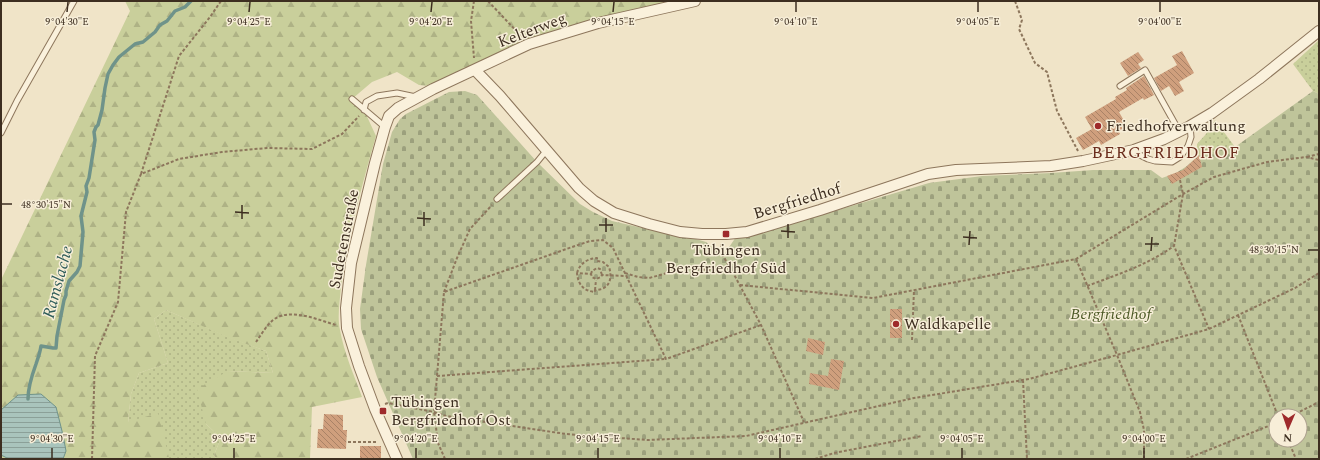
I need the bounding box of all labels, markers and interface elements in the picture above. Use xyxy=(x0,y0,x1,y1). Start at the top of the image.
street label: Kelterweg xyxy=(494,6,570,54)
text: 9°04'30"E xyxy=(45,14,89,30)
text: 9°04'25"E xyxy=(227,14,271,30)
text: 9°04'20"E xyxy=(409,14,453,30)
text: 9°04'15"E xyxy=(591,14,635,30)
text: 9°04'10"E xyxy=(774,14,818,30)
text: 9°04'05"E xyxy=(956,14,1000,30)
text: 9°04'00"E xyxy=(1138,14,1182,30)
place label: Friedhofverwaltung xyxy=(1106,114,1246,138)
marker: Friedhofverwaltung xyxy=(1093,121,1103,131)
district label: BERGFRIEDHOF xyxy=(1091,140,1241,166)
street label: Bergfriedhof xyxy=(750,176,845,226)
street label: Sudetenstraße xyxy=(323,187,365,291)
text: 48°30'15"N xyxy=(21,197,71,213)
marker: Tübingen Bergfriedhof Süd xyxy=(721,229,731,239)
place label: Tübingen Bergfriedhof Süd xyxy=(666,238,786,280)
text: 48°30'15"N xyxy=(1249,242,1299,258)
water label: Ramslache xyxy=(36,243,80,321)
park label: Bergfriedhof xyxy=(1070,302,1155,326)
place label: Waldkapelle xyxy=(904,312,991,336)
marker: Waldkapelle xyxy=(891,319,901,329)
place label: Tübingen Bergfriedhof Ost xyxy=(391,390,511,432)
marker: Tübingen Bergfriedhof Ost xyxy=(378,406,388,416)
north arrow xyxy=(1268,408,1308,448)
text: N xyxy=(1283,429,1292,446)
text: 9°04'30"E xyxy=(30,431,74,447)
text: 9°04'25"E xyxy=(212,431,256,447)
text: 9°04'20"E xyxy=(394,431,438,447)
text: 9°04'15"E xyxy=(576,431,620,447)
text: 9°04'10"E xyxy=(758,431,802,447)
text: 9°04'05"E xyxy=(940,431,984,447)
text: 9°04'00"E xyxy=(1122,431,1166,447)

